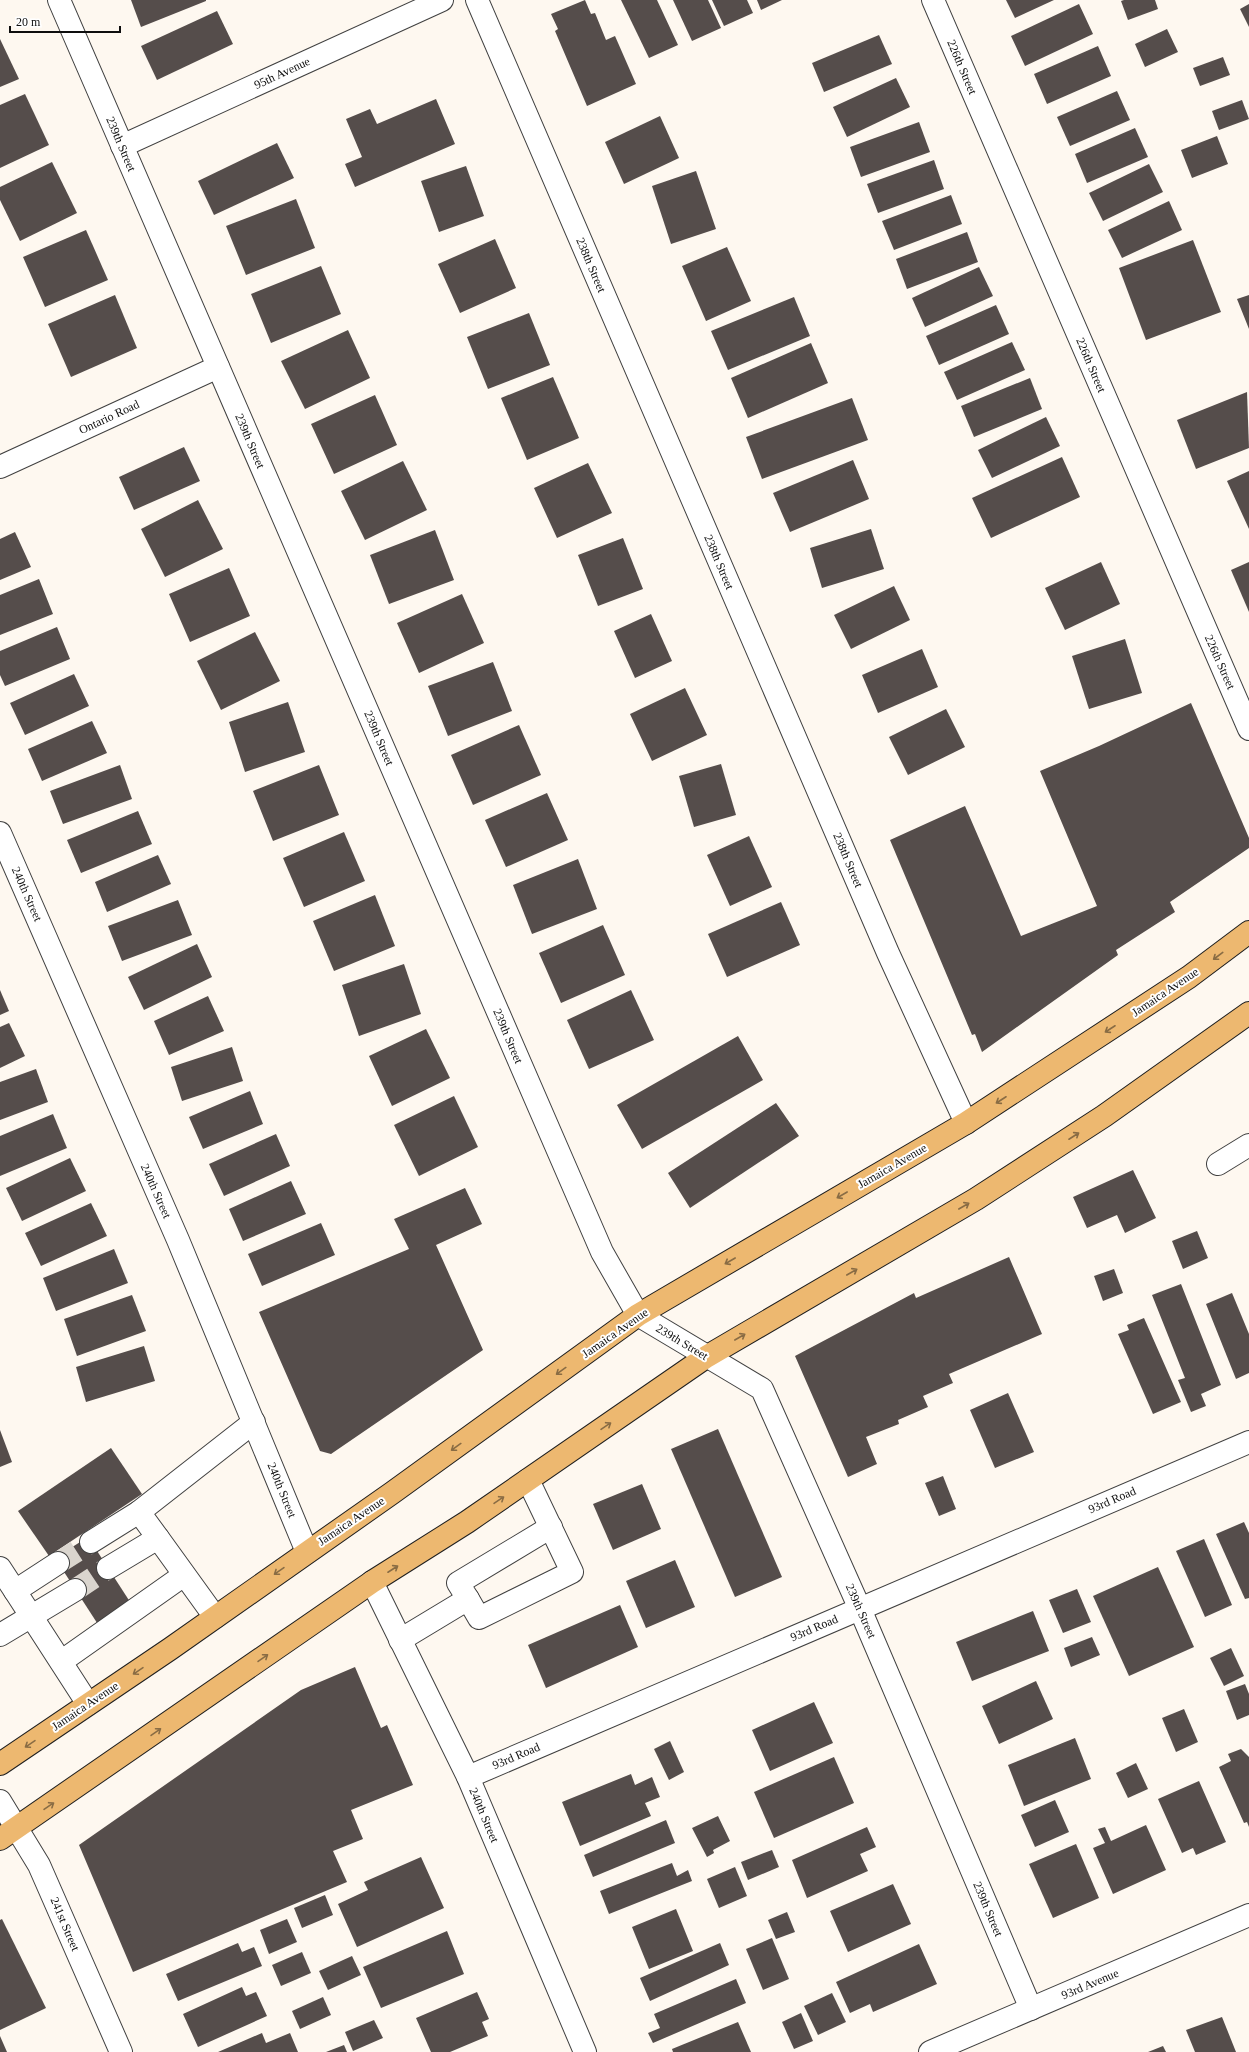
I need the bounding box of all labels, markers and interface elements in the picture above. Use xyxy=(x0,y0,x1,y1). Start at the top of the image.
scale bar xyxy=(10,8,120,34)
text: 20 m xyxy=(16,15,41,29)
street label: 226th Street xyxy=(944,37,980,97)
street label: 95th Avenue xyxy=(252,54,312,92)
street label: 239th Street xyxy=(103,114,139,174)
street label: 238th Street xyxy=(573,235,609,295)
street label: 226th Street xyxy=(1073,335,1109,395)
street label: Ontario Road xyxy=(77,397,141,437)
street label: 239th Street xyxy=(232,411,268,471)
street label: 238th Street xyxy=(701,532,737,592)
street label: 226th Street xyxy=(1202,633,1239,692)
street label: 239th Street xyxy=(361,708,397,768)
street label: 238th Street xyxy=(830,830,866,890)
street label: 240th Street xyxy=(9,865,46,924)
one-way arrow xyxy=(1212,952,1223,960)
street label: Jamaica Avenue xyxy=(1129,965,1201,1019)
street label: 239th Street xyxy=(490,1006,526,1066)
one-way arrow xyxy=(1105,1025,1116,1033)
one-way arrow xyxy=(995,1096,1007,1104)
one-way arrow xyxy=(1068,1132,1079,1140)
street label: Jamaica Avenue xyxy=(855,1141,929,1191)
street label: 240th Street xyxy=(138,1162,175,1221)
one-way arrow xyxy=(836,1192,848,1200)
one-way arrow xyxy=(958,1202,970,1210)
one-way arrow xyxy=(724,1258,736,1266)
one-way arrow xyxy=(846,1267,858,1275)
street label: Jamaica Avenue xyxy=(579,1305,651,1361)
street label: 239th Street xyxy=(653,1321,711,1363)
one-way arrow xyxy=(734,1333,746,1341)
one-way arrow xyxy=(556,1367,567,1375)
one-way arrow xyxy=(601,1422,612,1430)
one-way arrow xyxy=(450,1443,461,1451)
street label: 240th Street xyxy=(265,1460,300,1520)
street label: 93rd Road xyxy=(1086,1484,1138,1516)
street label: Jamaica Avenue xyxy=(315,1494,387,1548)
one-way arrow xyxy=(493,1496,504,1504)
one-way arrow xyxy=(388,1565,399,1573)
one-way arrow xyxy=(274,1567,285,1575)
street label: 239th Street xyxy=(843,1582,880,1641)
street label: 93rd Road xyxy=(788,1612,840,1644)
one-way arrow xyxy=(257,1654,268,1662)
one-way arrow xyxy=(132,1667,143,1675)
street label: Jamaica Avenue xyxy=(49,1679,121,1733)
one-way arrow xyxy=(150,1728,161,1736)
one-way arrow xyxy=(25,1740,36,1748)
street label: 93rd Road xyxy=(490,1740,542,1772)
street label: 240th Street xyxy=(466,1785,502,1845)
one-way arrow xyxy=(44,1802,55,1810)
street label: 239th Street xyxy=(970,1879,1006,1939)
street label: 241st Street xyxy=(47,1895,83,1954)
street label: 93rd Avenue xyxy=(1059,1966,1121,2002)

